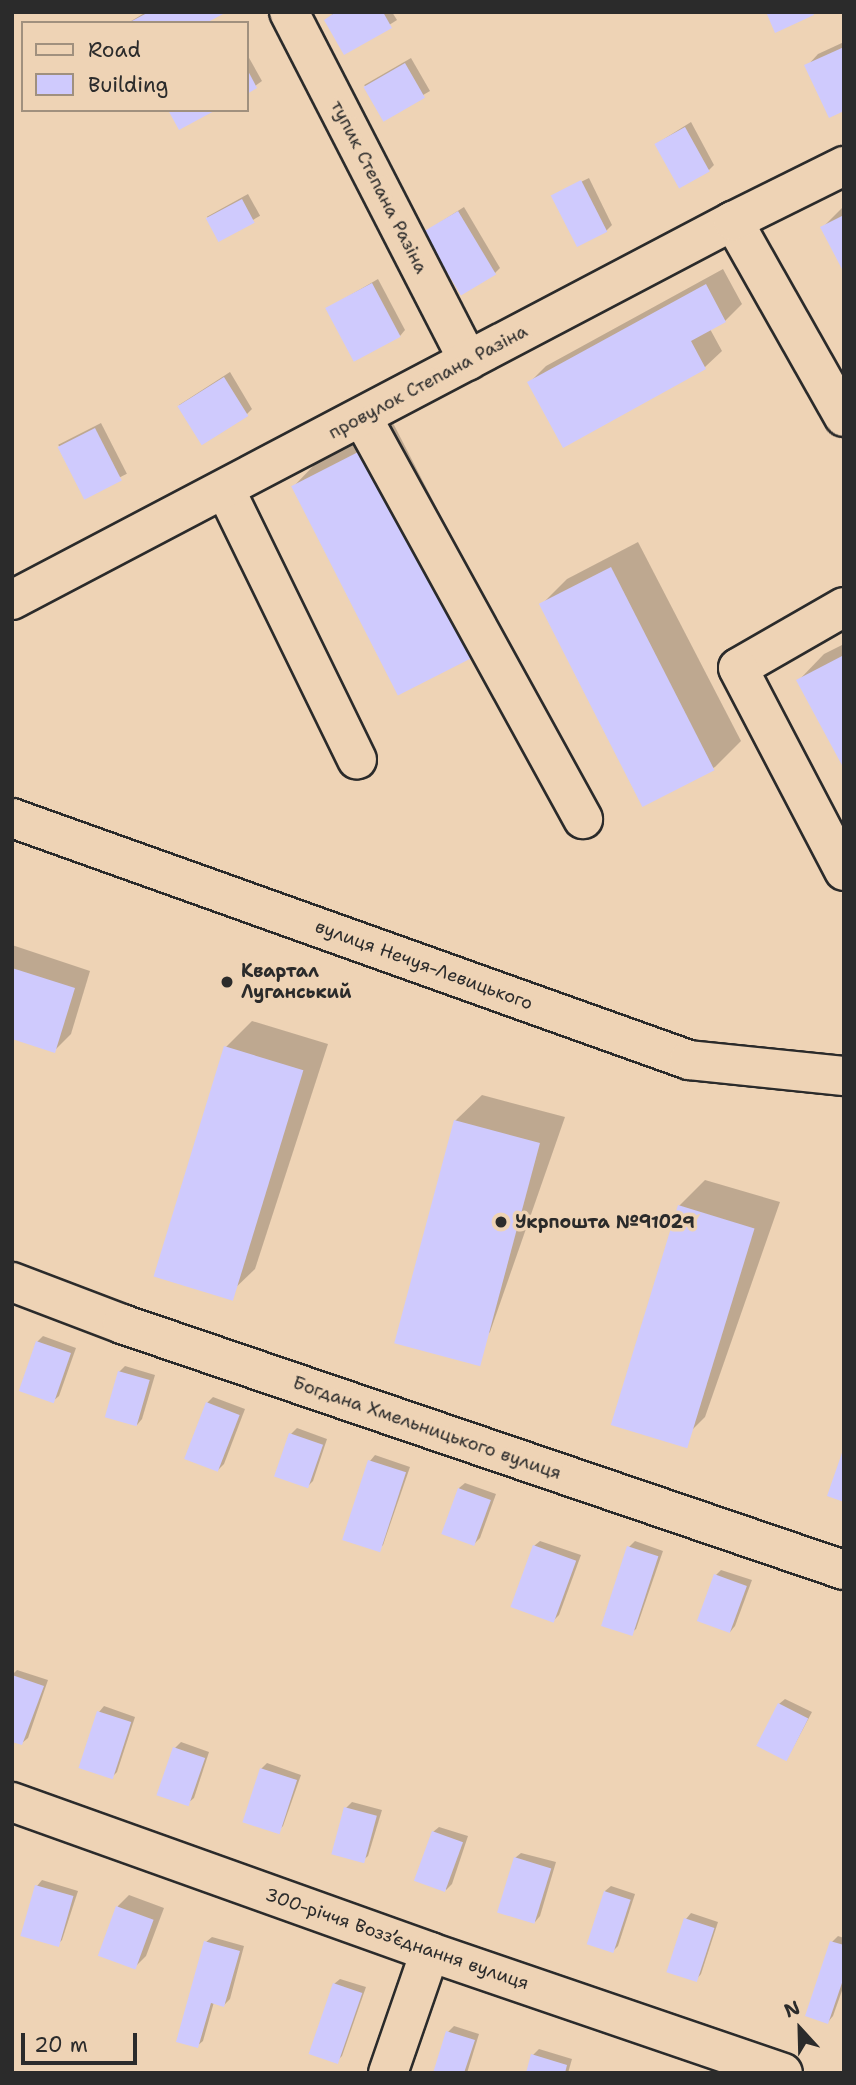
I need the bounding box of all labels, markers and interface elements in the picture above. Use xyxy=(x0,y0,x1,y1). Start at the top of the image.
legend xyxy=(21,21,248,112)
text: Road xyxy=(88,36,141,64)
text: Building xyxy=(88,71,168,99)
street label: тупик Степана Разіна xyxy=(326,97,432,277)
street label: провулок Степана Разіна xyxy=(325,320,531,444)
street label: вулиця Нечуя-Левицького xyxy=(312,916,536,1014)
place label: Квартал Луганський xyxy=(241,961,351,1004)
marker: Квартал Луганський xyxy=(219,974,235,990)
place label: Укрпошта №91029 xyxy=(515,1211,695,1233)
marker: Укрпошта №91029 xyxy=(493,1214,509,1230)
street label: Богдана Хмельницького вулиця xyxy=(290,1372,564,1484)
street label: 300-річчя Возз’єднання вулиця xyxy=(262,1884,532,1994)
north arrow xyxy=(765,1994,835,2064)
text: N xyxy=(780,1995,804,2023)
scale bar xyxy=(24,2018,140,2062)
text: 20 m xyxy=(34,2031,88,2059)

